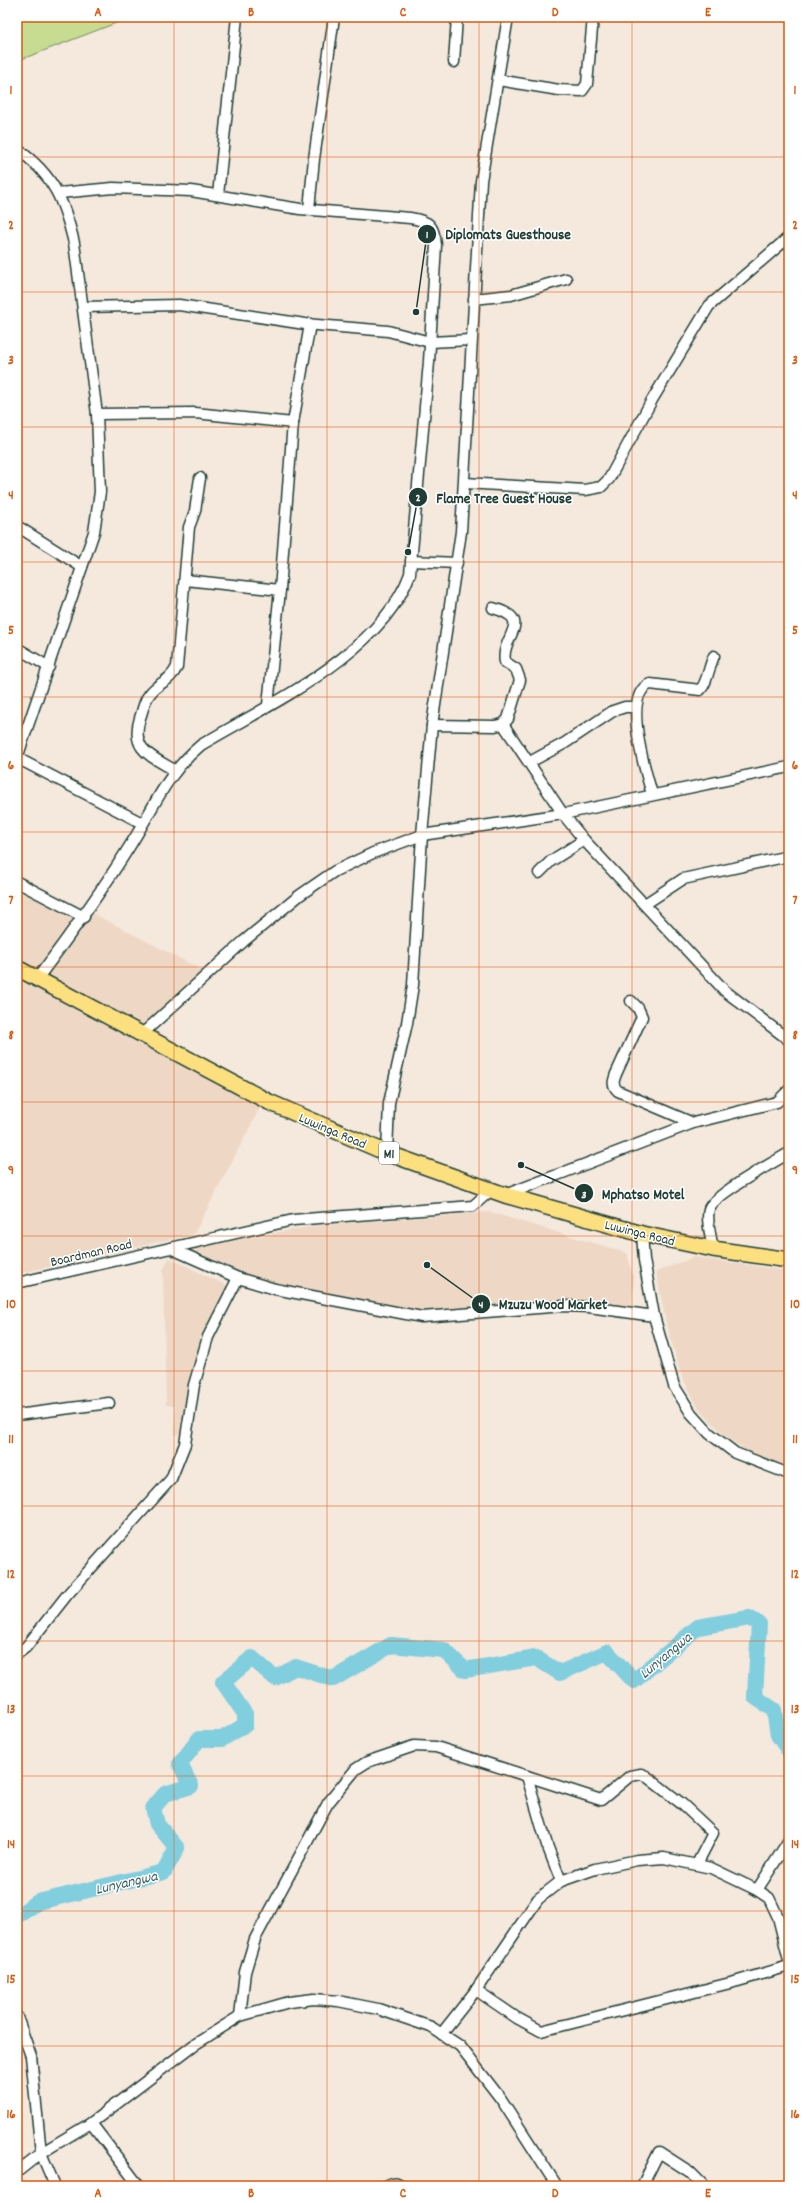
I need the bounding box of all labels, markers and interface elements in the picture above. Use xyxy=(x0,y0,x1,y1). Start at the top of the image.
text: A xyxy=(94,4,102,23)
text: B xyxy=(248,4,254,23)
text: C xyxy=(400,4,407,23)
text: D xyxy=(552,4,559,23)
text: E xyxy=(705,4,712,23)
text: 1 xyxy=(10,82,13,101)
text: 1 xyxy=(794,82,797,101)
text: 2 xyxy=(8,217,14,236)
text: 2 xyxy=(792,217,798,236)
callout: Diplomats Guesthouse xyxy=(417,220,579,247)
text: Diplomats Guesthouse xyxy=(445,225,571,247)
text: 1 xyxy=(426,227,429,244)
text: 3 xyxy=(8,352,14,371)
text: 3 xyxy=(792,352,798,371)
callout: Flame Tree Guest House xyxy=(408,484,580,511)
text: 4 xyxy=(8,487,14,506)
text: 4 xyxy=(792,487,798,506)
text: Flame Tree Guest House xyxy=(436,489,572,511)
text: 2 xyxy=(415,490,421,507)
text: 5 xyxy=(8,622,14,641)
text: 5 xyxy=(792,622,798,641)
text: 6 xyxy=(8,757,15,776)
text: 6 xyxy=(792,757,799,776)
text: 7 xyxy=(9,892,14,911)
text: 7 xyxy=(793,892,798,911)
text: 8 xyxy=(8,1027,14,1046)
text: 8 xyxy=(792,1027,798,1046)
street label: Luwinga Road xyxy=(295,1109,369,1155)
road number: M1 xyxy=(379,1142,399,1164)
text: 9 xyxy=(8,1162,14,1181)
text: 9 xyxy=(792,1162,798,1181)
callout: Mphatso Motel xyxy=(574,1180,692,1207)
text: Mphatso Motel xyxy=(602,1185,685,1207)
text: 3 xyxy=(581,1187,587,1204)
street label: Luwinga Road xyxy=(602,1216,677,1252)
street label: Boardman Road xyxy=(49,1235,134,1273)
callout: Mzuzu Wood Market xyxy=(471,1290,616,1317)
text: Mzuzu Wood Market xyxy=(499,1295,608,1317)
text: 10 xyxy=(6,1296,16,1315)
text: 10 xyxy=(790,1296,800,1315)
text: 4 xyxy=(479,1297,484,1314)
text: 11 xyxy=(8,1431,14,1450)
text: 11 xyxy=(792,1431,798,1450)
text: 12 xyxy=(7,1566,16,1585)
text: 12 xyxy=(791,1566,800,1585)
water label: Lunyangwa xyxy=(635,1627,698,1685)
text: 13 xyxy=(7,1701,16,1720)
text: 13 xyxy=(791,1701,800,1720)
text: 14 xyxy=(7,1836,15,1855)
text: 14 xyxy=(791,1836,799,1855)
water label: Lunyangwa xyxy=(93,1866,160,1902)
text: 15 xyxy=(7,1971,15,1990)
text: 15 xyxy=(791,1971,799,1990)
text: 16 xyxy=(6,2106,16,2125)
text: 16 xyxy=(790,2106,800,2125)
text: A xyxy=(94,2185,102,2203)
text: B xyxy=(248,2185,254,2203)
text: C xyxy=(400,2185,407,2203)
text: D xyxy=(552,2185,559,2203)
text: E xyxy=(705,2185,712,2203)

